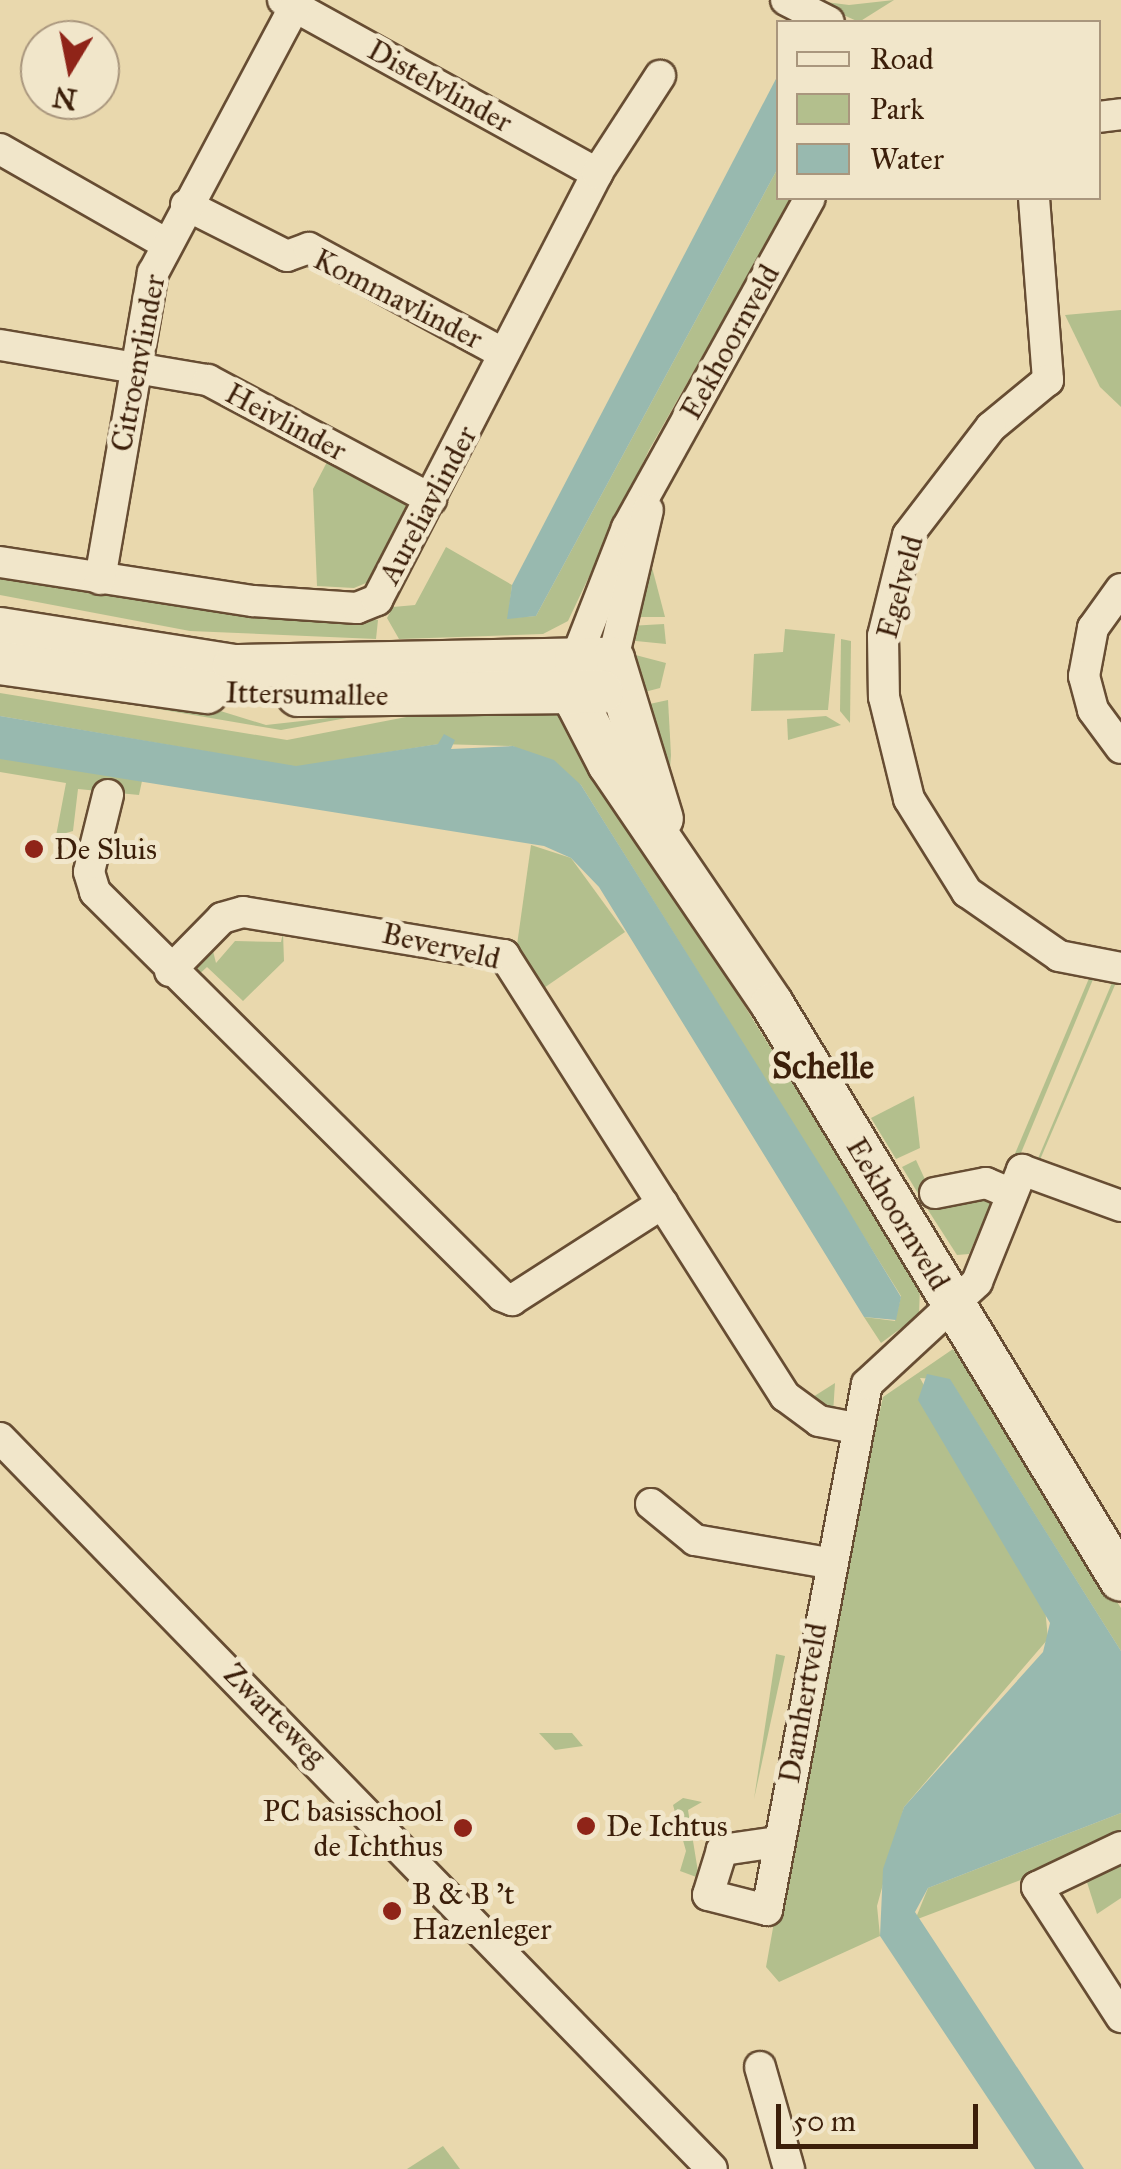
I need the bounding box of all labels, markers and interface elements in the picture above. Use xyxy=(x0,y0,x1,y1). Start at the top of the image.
north arrow xyxy=(20,20,120,120)
legend xyxy=(776,20,1101,200)
street label: Distelvlinder xyxy=(362,32,518,140)
text: Road xyxy=(870,41,934,77)
text: N xyxy=(50,79,80,117)
text: Park xyxy=(870,91,924,127)
text: Water xyxy=(870,141,944,177)
street label: Kommavlinder xyxy=(308,241,488,357)
street label: Eekhoornveld xyxy=(673,258,787,426)
street label: Citroenvlinder xyxy=(103,271,173,455)
street label: Heivlinder xyxy=(219,375,353,469)
street label: Aureliavlinder xyxy=(371,420,485,590)
street label: Egelveld xyxy=(869,531,931,643)
street label: Ittersumallee xyxy=(225,675,389,713)
place label: De Sluis xyxy=(54,831,157,867)
marker: De Sluis xyxy=(23,838,45,860)
street label: Beverveld xyxy=(379,915,503,977)
district label: Schelle xyxy=(772,1046,874,1088)
street label: Eekhoornveld xyxy=(838,1131,958,1297)
street label: Damhertveld xyxy=(771,1620,835,1786)
street label: Zwarteweg xyxy=(216,1656,334,1774)
place label: PC basisschool de Ichthus xyxy=(263,1793,443,1864)
place label: De Ichtus xyxy=(606,1808,728,1844)
marker: De Ichtus xyxy=(575,1815,597,1837)
marker: PC basisschool de Ichthus xyxy=(452,1817,474,1839)
place label: B & B 't Hazenleger xyxy=(412,1876,551,1946)
marker: B & B 't Hazenleger xyxy=(381,1900,403,1922)
scale bar xyxy=(781,2084,984,2146)
text: 50 m xyxy=(793,2103,856,2139)

